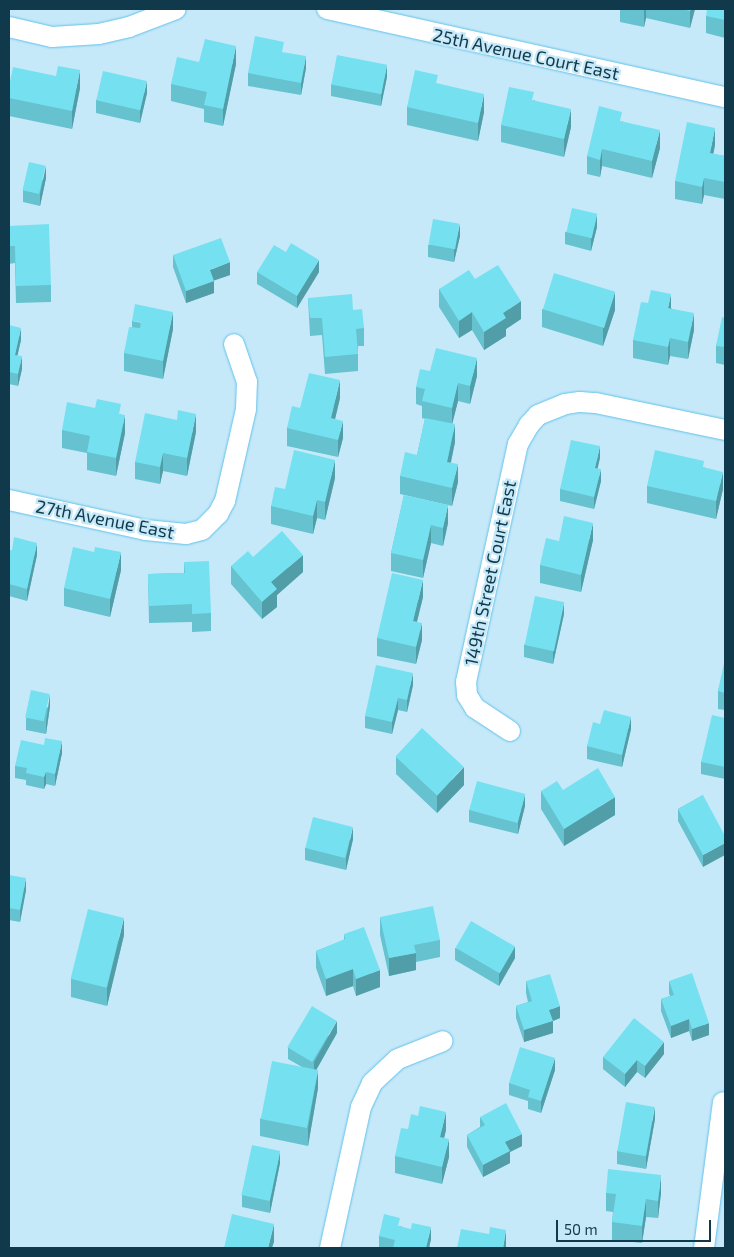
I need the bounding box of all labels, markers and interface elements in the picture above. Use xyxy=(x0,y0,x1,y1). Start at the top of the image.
street label: 25th Avenue Court East xyxy=(431,24,621,84)
street label: 149th Street Court East xyxy=(460,478,520,668)
street label: 27th Avenue East xyxy=(34,495,176,543)
scale bar xyxy=(559,1210,714,1242)
text: 50 m xyxy=(564,1220,598,1238)

